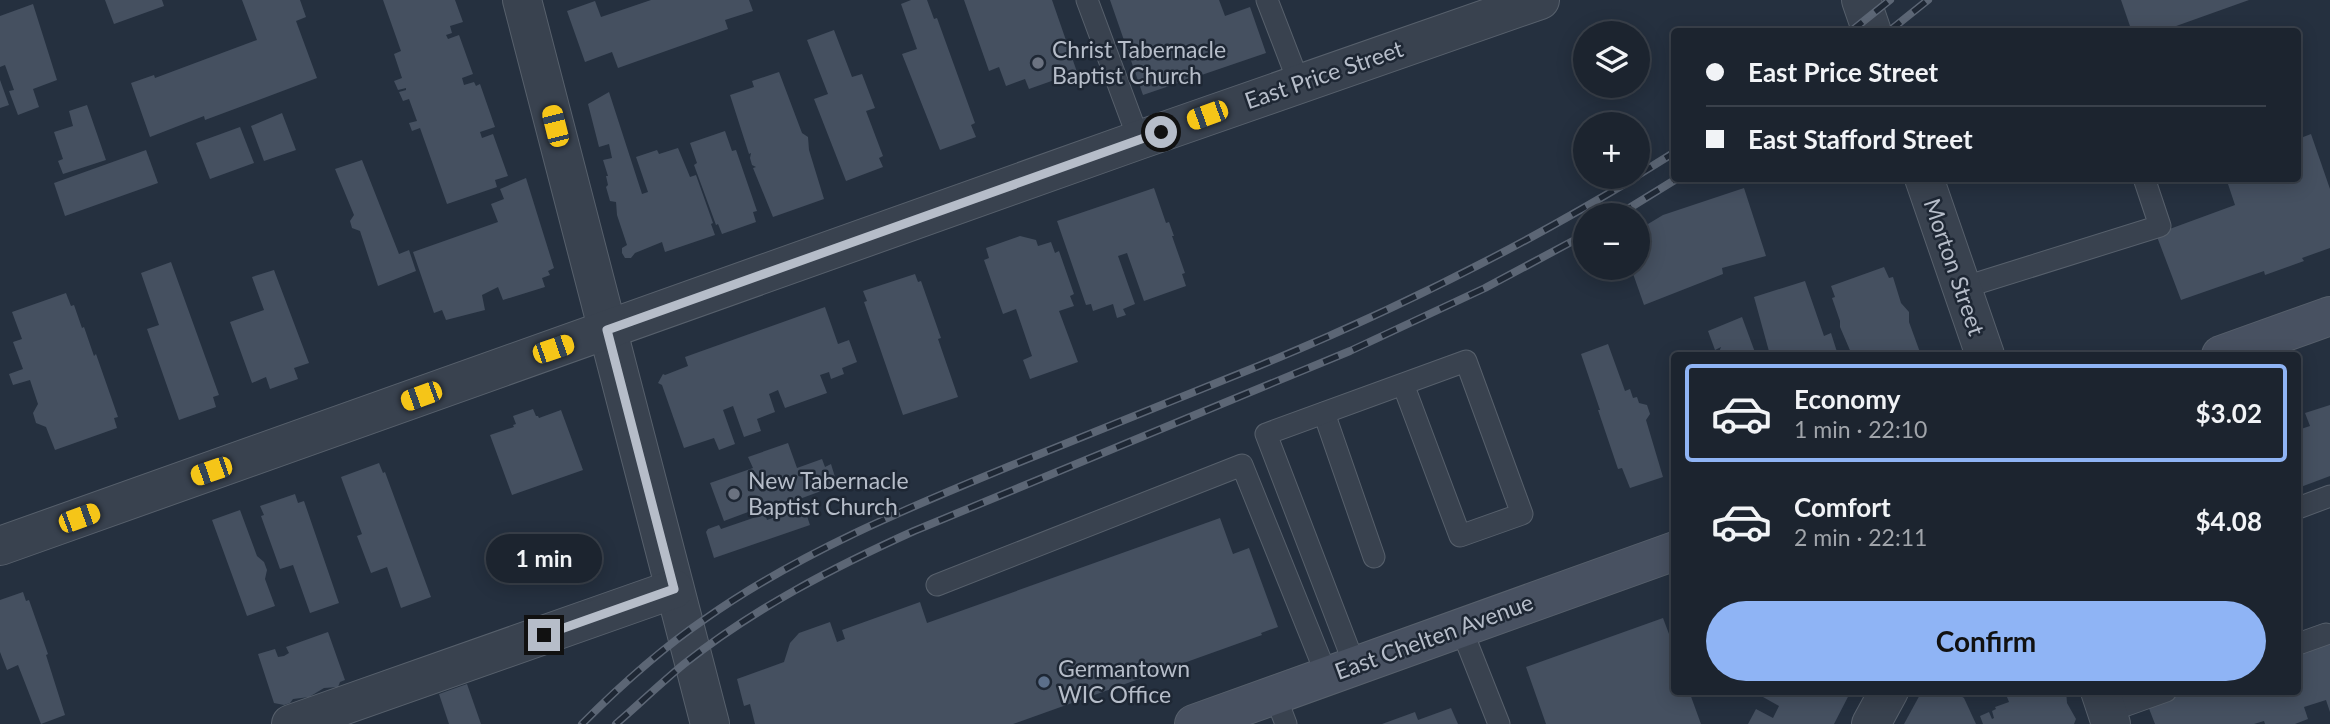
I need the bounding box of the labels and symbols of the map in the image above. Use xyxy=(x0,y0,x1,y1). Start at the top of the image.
street label: East Price Street xyxy=(1241,34,1407,114)
place label: Christ Tabernacle Baptist Church xyxy=(1052,35,1226,89)
marker: Christ Tabernacle Baptist Church xyxy=(1030,55,1046,71)
car xyxy=(1184,98,1231,132)
car xyxy=(540,103,571,149)
route start xyxy=(1145,116,1177,148)
street label: Morton Street xyxy=(1918,195,1992,340)
car xyxy=(530,332,577,366)
car xyxy=(398,379,445,413)
car xyxy=(188,454,235,488)
place label: New Tabernacle Baptist Church xyxy=(748,466,909,520)
marker: New Tabernacle Baptist Church xyxy=(726,486,742,502)
car xyxy=(56,501,103,535)
callout: 1 min xyxy=(486,534,602,582)
street label: East Chelten Avenue xyxy=(1331,587,1537,685)
route end xyxy=(528,619,560,651)
place label: Germantown WIC Office xyxy=(1058,654,1190,708)
marker: Germantown WIC Office xyxy=(1036,674,1052,690)

